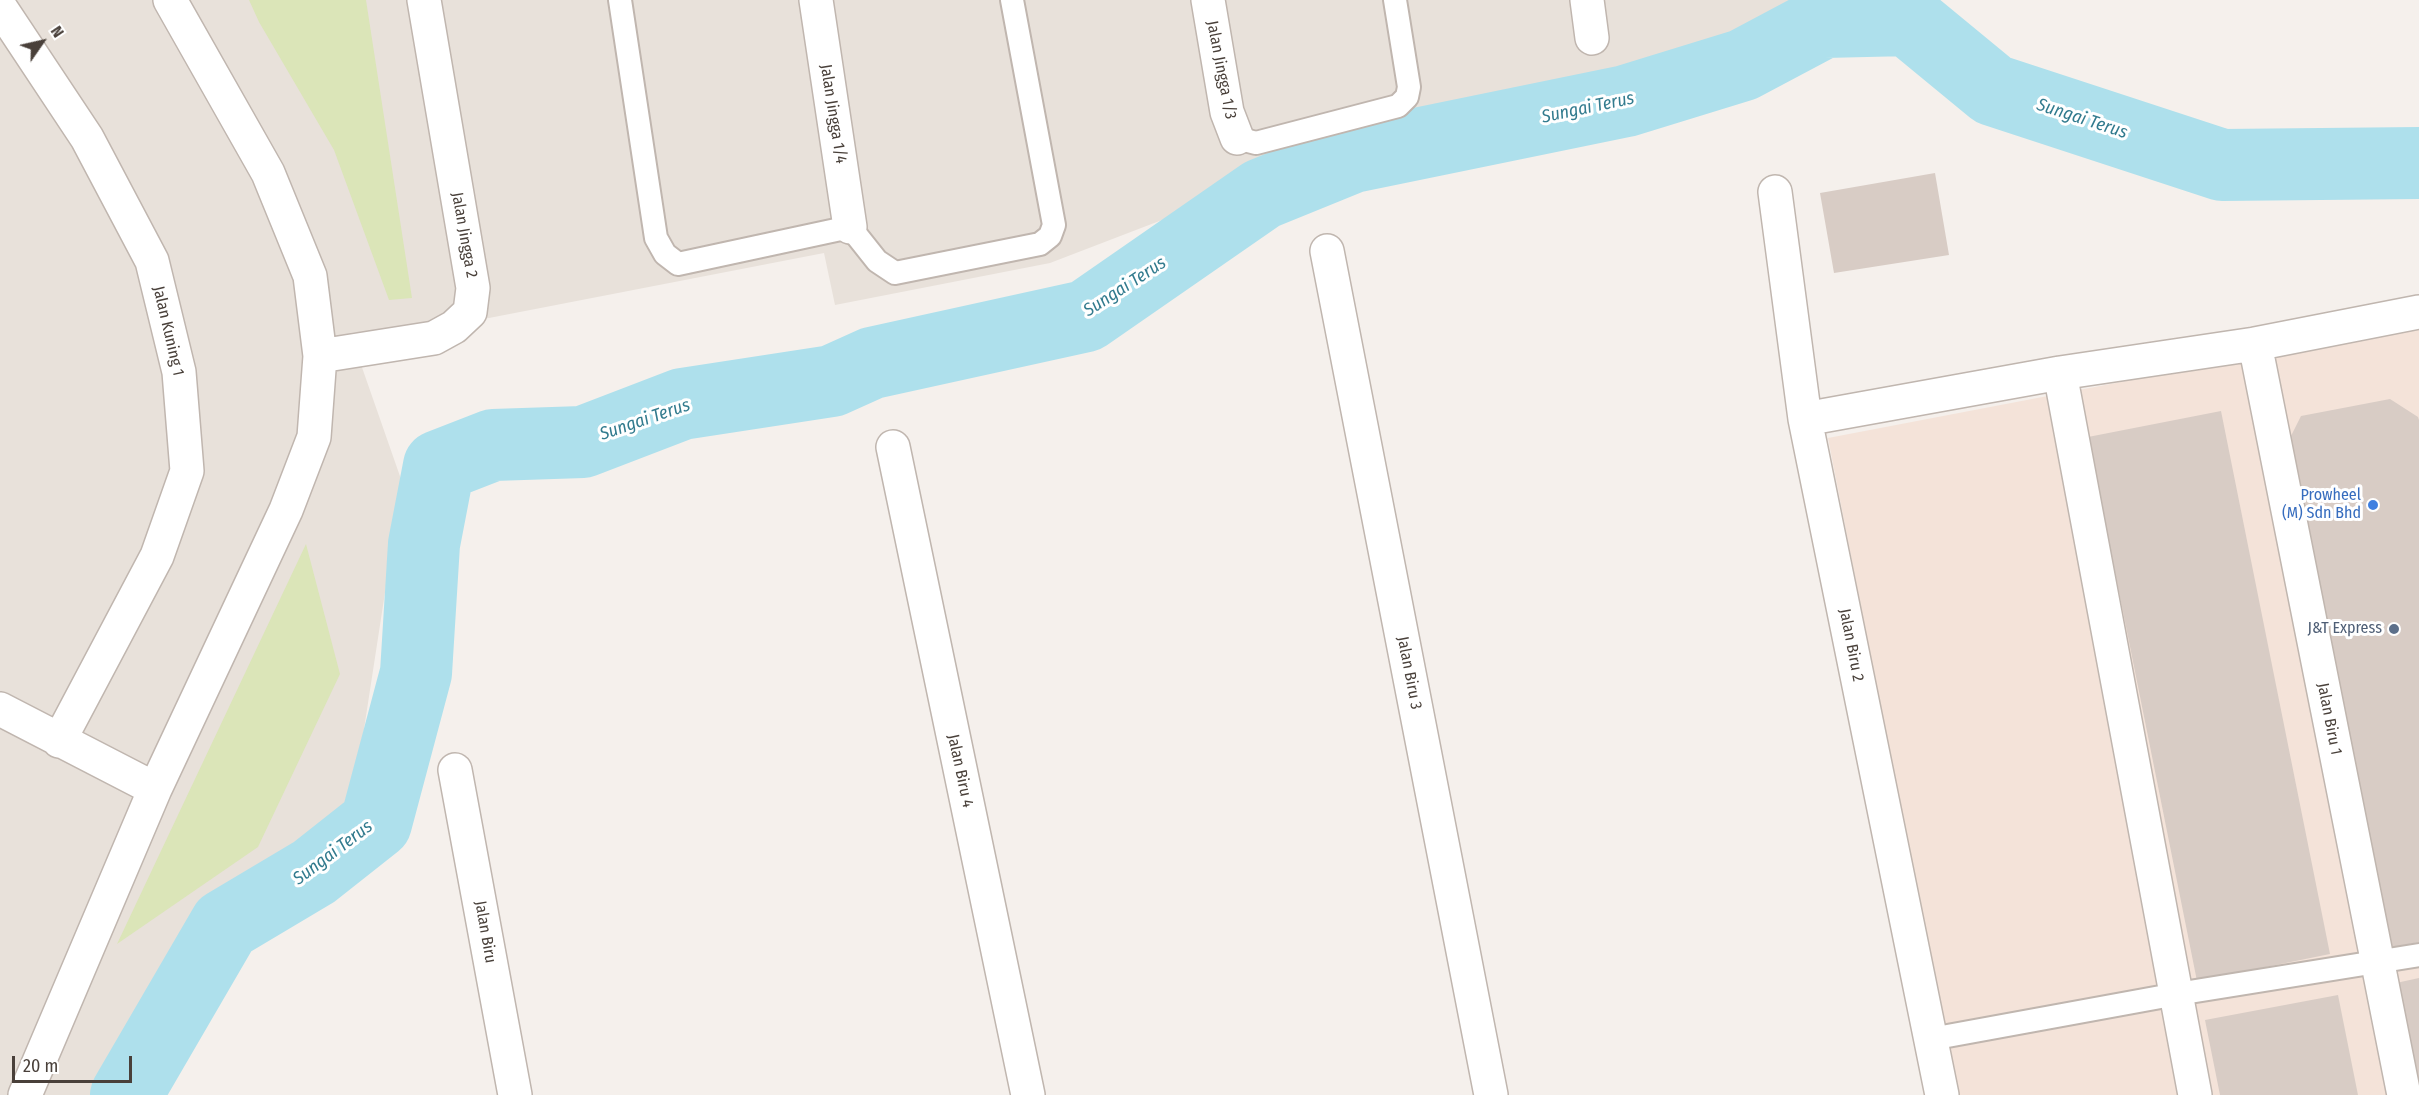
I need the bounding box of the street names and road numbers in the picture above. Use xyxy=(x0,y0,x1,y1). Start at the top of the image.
street label: Jalan Jingga 1/3 xyxy=(1202,19,1240,121)
street label: Jalan Jingga 1/4 xyxy=(816,63,850,165)
street label: Jalan Jingga 2 xyxy=(447,191,481,279)
street label: Jalan Kuning 1 xyxy=(148,284,188,378)
street label: Jalan Biru 2 xyxy=(1835,607,1867,683)
street label: Jalan Biru 3 xyxy=(1393,635,1425,711)
street label: Jalan Biru 1 xyxy=(2313,681,2345,757)
street label: Jalan Biru 4 xyxy=(943,733,977,809)
street label: Jalan Biru xyxy=(470,899,500,965)

